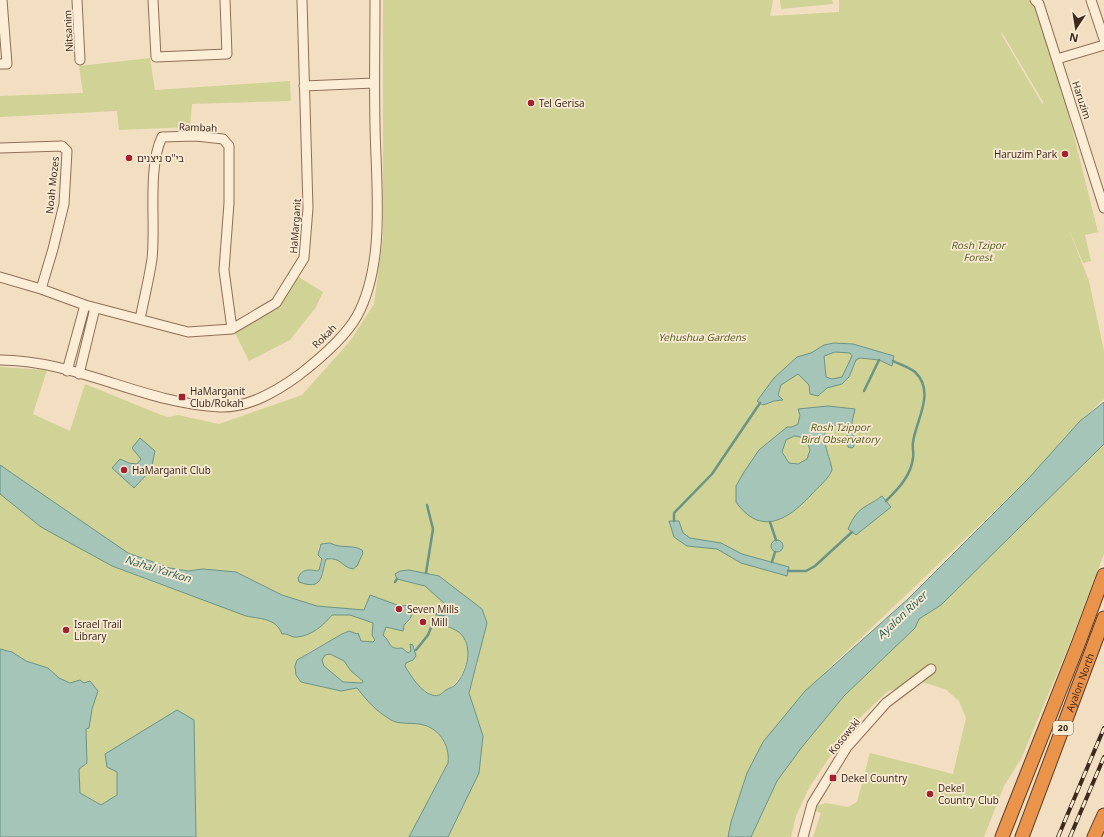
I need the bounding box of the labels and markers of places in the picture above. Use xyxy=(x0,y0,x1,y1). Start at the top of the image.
place label: Tel Gerisa xyxy=(539,96,584,110)
marker: Tel Gerisa xyxy=(526,98,536,108)
place label: Haruzim Park xyxy=(994,147,1058,161)
marker: Haruzim Park xyxy=(1060,149,1070,159)
place label: בי"ס ניצנים xyxy=(137,151,184,165)
marker: בי"ס ניצנים xyxy=(124,153,134,163)
place label: HaMarganit Club/Rokah xyxy=(190,384,245,410)
marker: HaMarganit Club/Rokah xyxy=(177,392,187,402)
place label: HaMarganit Club xyxy=(132,463,211,477)
marker: HaMarganit Club xyxy=(119,465,129,475)
place label: Seven Mills xyxy=(407,602,459,616)
marker: Seven Mills xyxy=(394,604,404,614)
place label: Mill xyxy=(431,615,447,629)
place label: Israel Trail Library xyxy=(74,617,122,643)
marker: Mill xyxy=(418,617,428,627)
marker: Israel Trail Library xyxy=(61,625,71,635)
place label: Dekel Country xyxy=(841,771,907,785)
marker: Dekel Country xyxy=(828,773,838,783)
place label: Dekel Country Club xyxy=(938,781,999,807)
marker: Dekel Country Club xyxy=(925,789,935,799)

